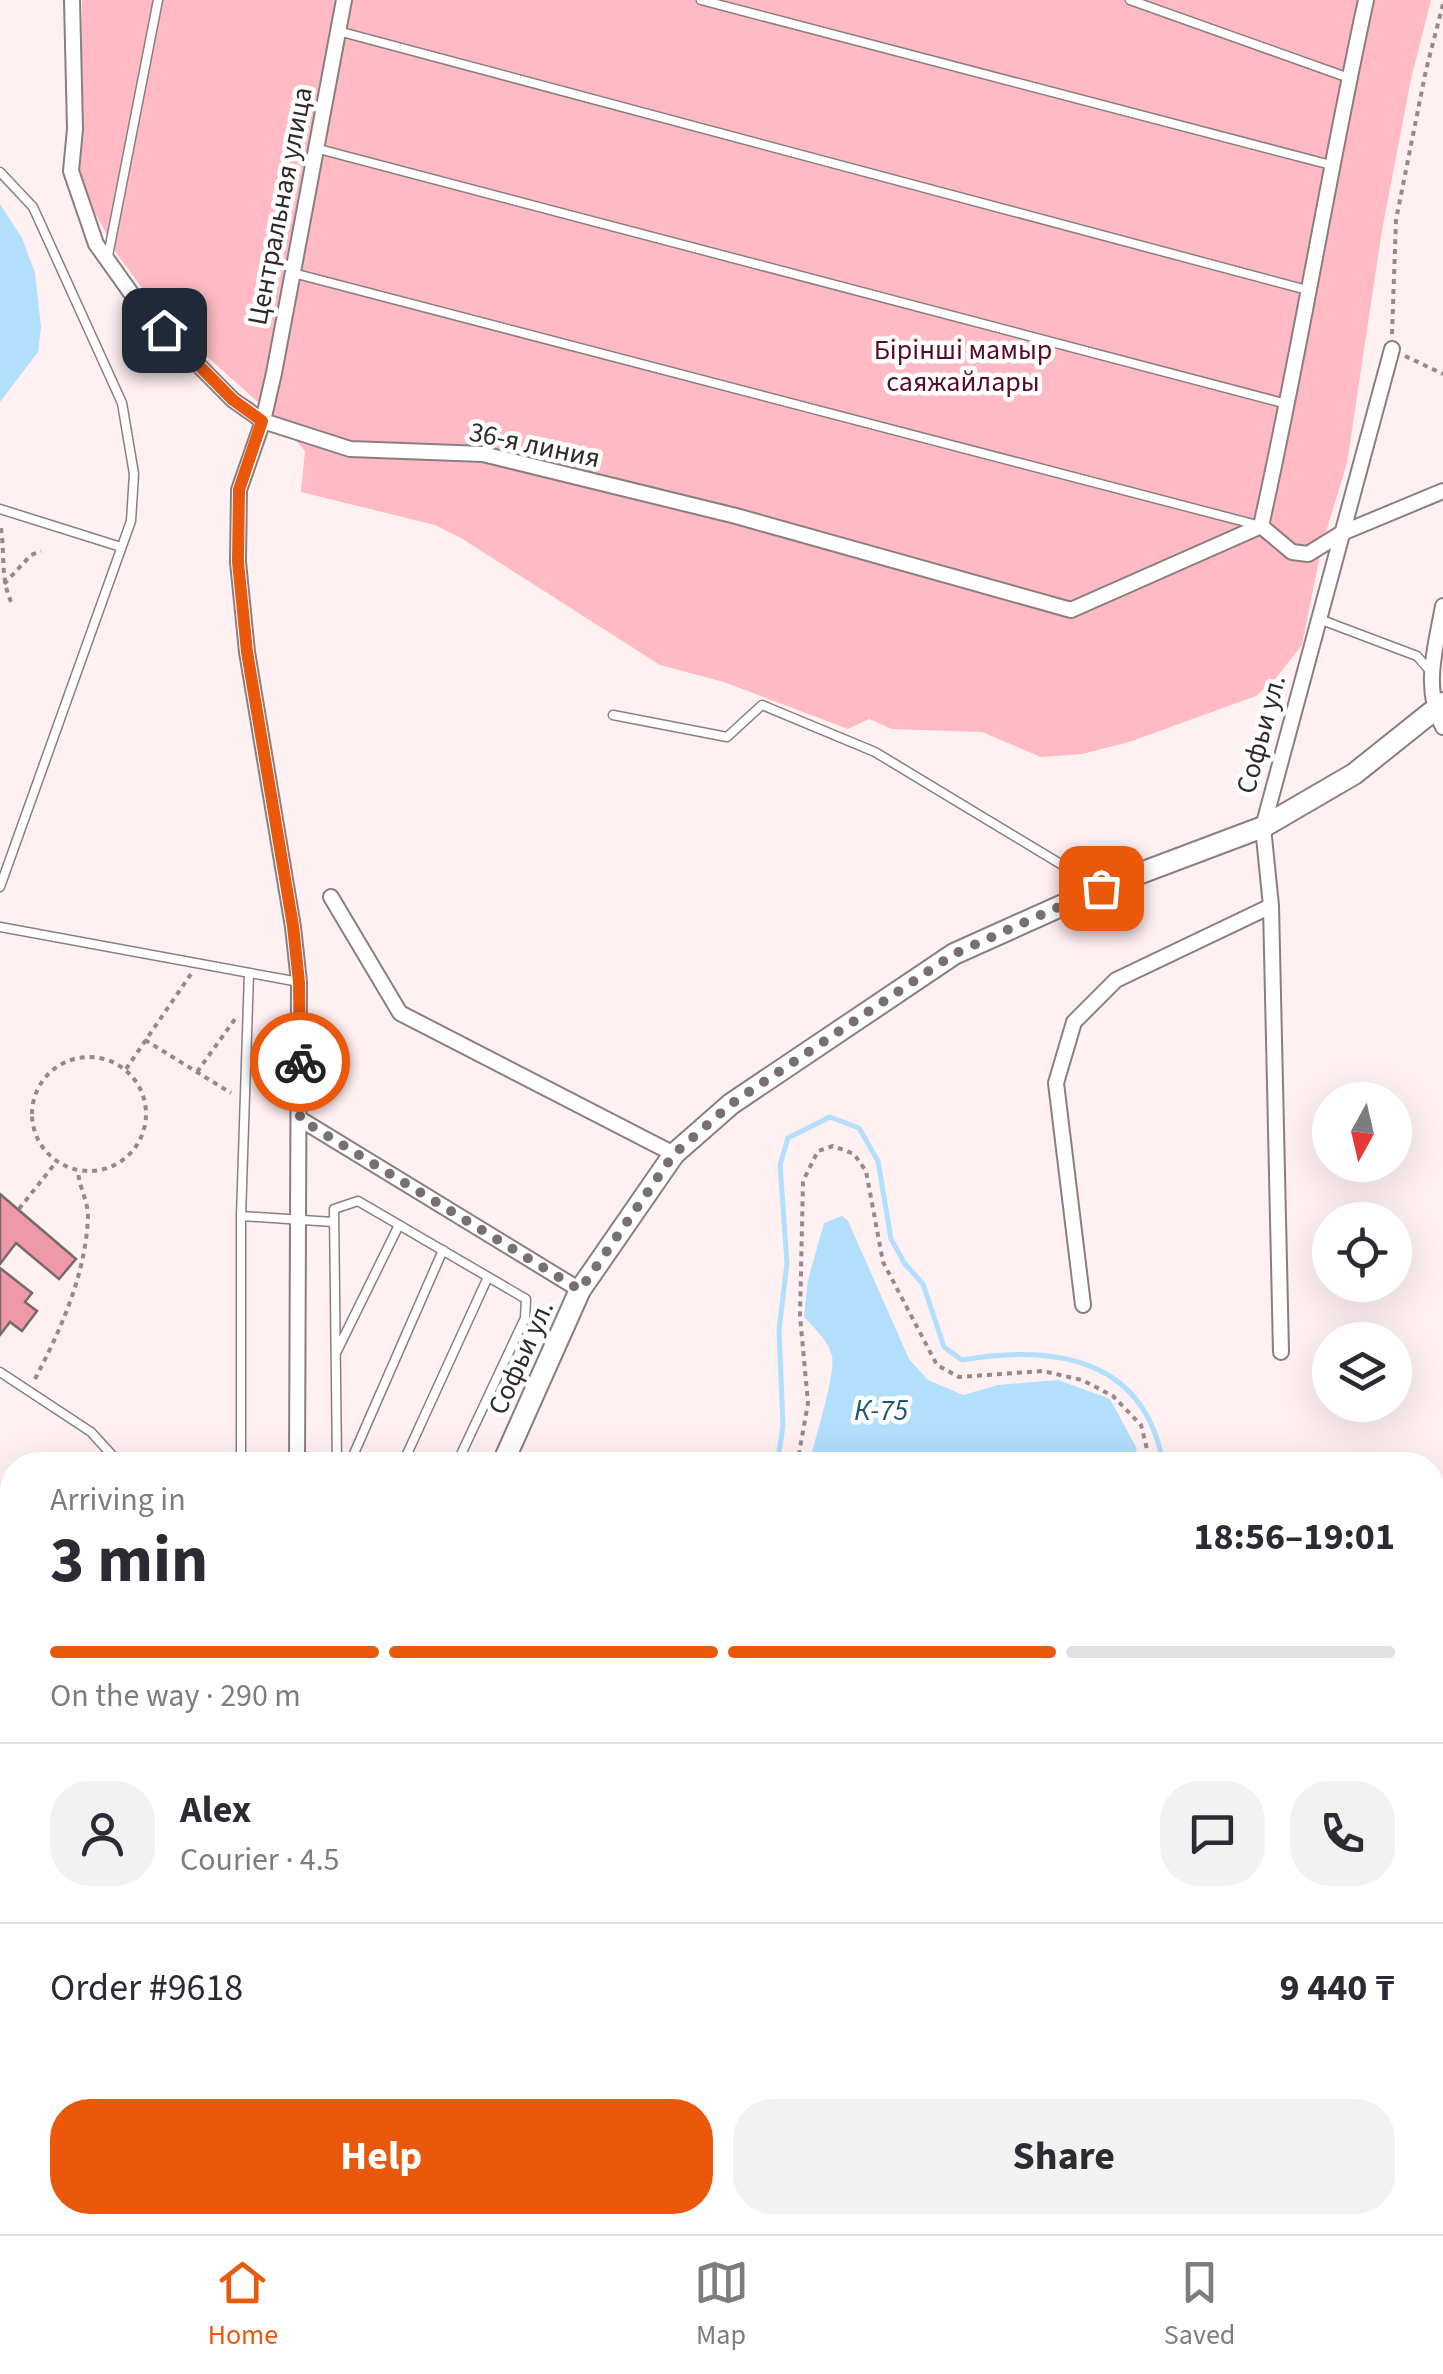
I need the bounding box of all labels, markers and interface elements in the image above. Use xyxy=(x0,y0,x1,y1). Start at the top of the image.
street label: Центральная улица xyxy=(237,84,323,329)
pin xyxy=(122,288,207,373)
icon: home xyxy=(137,303,192,358)
park label: Бірінші мамыр саяжайлары xyxy=(874,330,1052,402)
street label: 36-я линия xyxy=(466,412,604,478)
street label: Софьи ул. xyxy=(1226,670,1296,798)
pin xyxy=(1059,846,1144,931)
icon: bag xyxy=(1074,861,1129,916)
courier xyxy=(250,1012,350,1112)
icon: bike xyxy=(273,1035,328,1090)
north arrow xyxy=(1312,1082,1412,1182)
map controls xyxy=(1312,1082,1412,1422)
button: locate xyxy=(1312,1202,1412,1302)
street label: Софьи ул. xyxy=(478,1294,564,1421)
button: layers xyxy=(1312,1322,1412,1422)
water label: К-75 xyxy=(854,1389,909,1432)
text: Arriving in xyxy=(50,1477,186,1523)
text: 18:56–19:01 xyxy=(1193,1510,1395,1564)
text: 3 min xyxy=(50,1514,208,1607)
text: On the way · 290 m xyxy=(50,1673,301,1719)
button: person xyxy=(50,1781,155,1886)
button: chat xyxy=(1160,1781,1265,1886)
button: phone xyxy=(1290,1781,1395,1886)
text: Alex xyxy=(180,1783,251,1837)
text: Courier · 4.5 xyxy=(180,1837,340,1883)
text: Order #9618 xyxy=(50,1961,243,2015)
text: 9 440 ₸ xyxy=(1279,1961,1395,2015)
button: Help xyxy=(50,2099,713,2214)
button: Share xyxy=(733,2099,1395,2214)
tab: Home xyxy=(208,2255,278,2355)
tab: Map xyxy=(694,2255,749,2355)
tab: Saved xyxy=(1164,2255,1235,2355)

